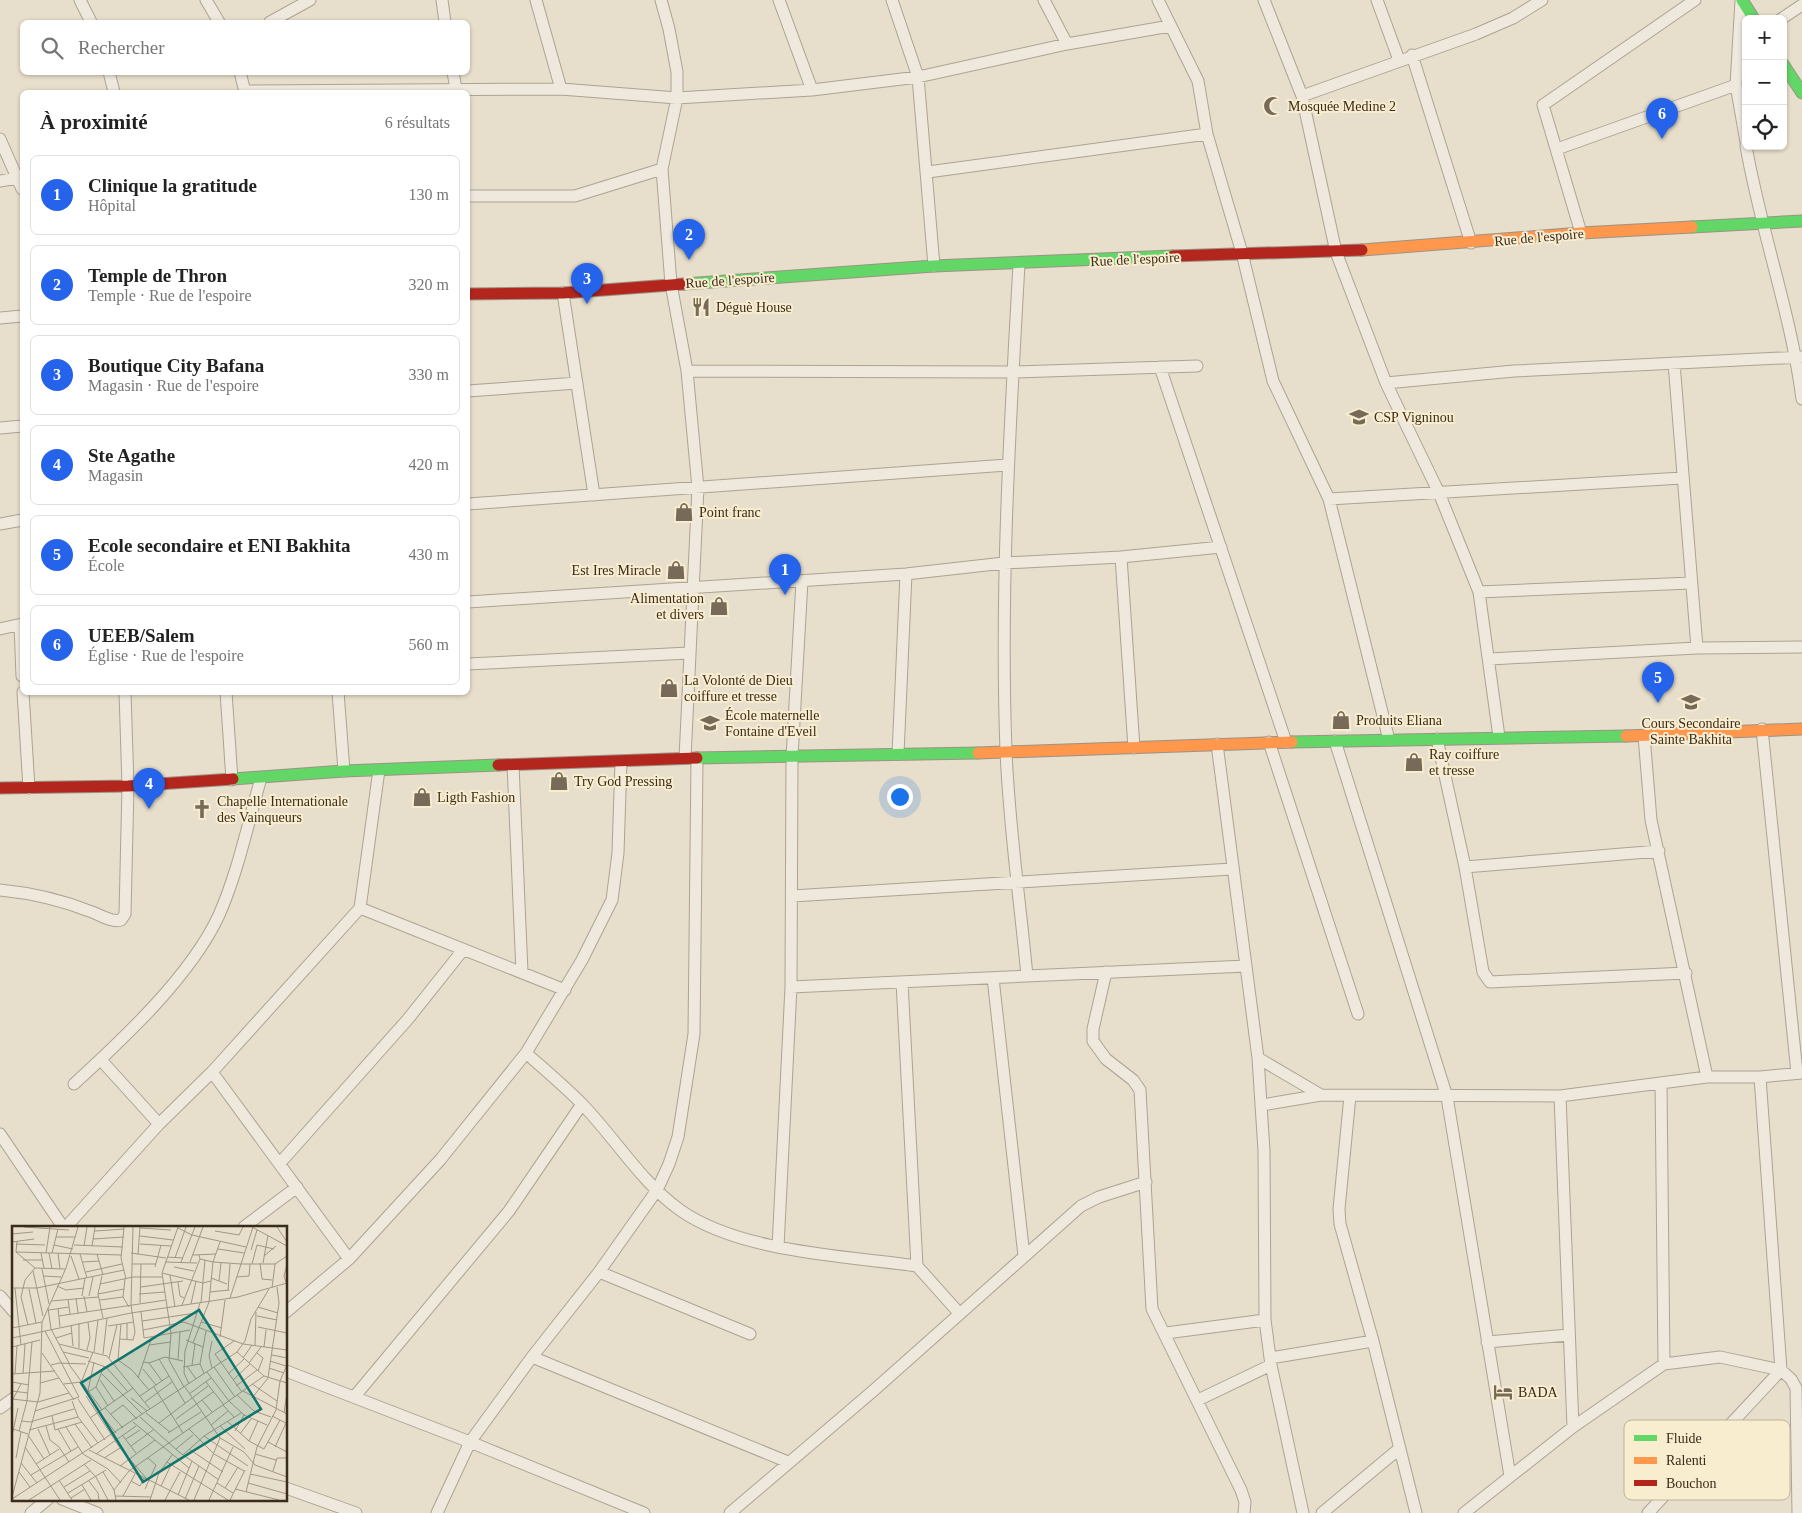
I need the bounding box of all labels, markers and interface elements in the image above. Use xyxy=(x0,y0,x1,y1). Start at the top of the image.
map controls xyxy=(1742,15,1787,150)
button: + xyxy=(1742,15,1787,60)
search box xyxy=(20,20,470,75)
icon: search xyxy=(38,34,66,62)
text: Rechercher xyxy=(78,37,165,58)
button: − xyxy=(1742,60,1787,105)
mosque icon: Mosquée Medine 2 xyxy=(1262,95,1284,117)
pin: 6 xyxy=(1646,98,1678,139)
place label: Mosquée Medine 2 xyxy=(1288,99,1396,114)
button: locate xyxy=(1742,105,1787,150)
text: À proximité xyxy=(40,110,148,134)
text: 6 résultats xyxy=(385,114,450,131)
text: Clinique la gratitude xyxy=(88,175,257,196)
text: 1 xyxy=(53,186,61,203)
text: 130 m xyxy=(409,186,449,203)
text: Hôpital xyxy=(88,197,136,214)
pin: 2 xyxy=(673,219,705,260)
street label: Rue de l'espoire xyxy=(1494,226,1584,249)
street label: Rue de l'espoire xyxy=(1090,250,1180,269)
pin: 3 xyxy=(571,263,603,304)
text: Temple de Thron xyxy=(88,265,227,286)
street label: Rue de l'espoire xyxy=(685,270,775,291)
text: 2 xyxy=(53,276,61,293)
text: 320 m xyxy=(409,276,449,293)
text: Temple · Rue de l'espoire xyxy=(88,287,251,304)
restaurant icon: Déguè House xyxy=(690,296,712,318)
place label: Déguè House xyxy=(716,300,792,315)
text: Boutique City Bafana xyxy=(88,355,264,376)
text: 3 xyxy=(53,366,61,383)
text: 330 m xyxy=(409,366,449,383)
text: Magasin · Rue de l'espoire xyxy=(88,377,259,394)
school or university icon: CSP Vigninou xyxy=(1348,406,1370,428)
place label: CSP Vigninou xyxy=(1374,410,1454,425)
text: Ste Agathe xyxy=(88,445,175,466)
text: 4 xyxy=(53,456,61,473)
text: 420 m xyxy=(409,456,449,473)
text: Magasin xyxy=(88,467,143,484)
shop icon: Point franc xyxy=(673,501,695,523)
place label: Point franc xyxy=(699,505,761,520)
text: Ecole secondaire et ENI Bakhita xyxy=(88,535,350,556)
text: 5 xyxy=(53,546,61,563)
text: 430 m xyxy=(409,546,449,563)
pin: 1 xyxy=(769,554,801,595)
text: École xyxy=(88,557,124,574)
shop icon: Est Ires Miracle xyxy=(665,559,687,581)
place label: Est Ires Miracle xyxy=(572,563,661,578)
place label: Alimentation et divers xyxy=(630,591,704,622)
shop icon: Alimentation et divers xyxy=(708,595,730,617)
text: UEEB/Salem xyxy=(88,625,195,646)
text: 6 xyxy=(53,636,61,653)
text: 560 m xyxy=(409,636,449,653)
text: Église · Rue de l'espoire xyxy=(88,647,244,664)
pin: 5 xyxy=(1642,662,1674,703)
place label: La Volonté de Dieu coiffure et tresse xyxy=(684,673,793,704)
shop icon: La Volonté de Dieu coiffure et tresse xyxy=(658,677,680,699)
school or university icon: Cours Secondaire Sainte Bakhita xyxy=(1680,691,1702,713)
place label: École maternelle Fontaine d'Eveil xyxy=(725,707,819,739)
shop icon: Produits Eliana xyxy=(1330,709,1352,731)
school or university icon: École maternelle Fontaine d'Eveil xyxy=(699,712,721,734)
place label: Produits Eliana xyxy=(1356,713,1443,728)
place label: Cours Secondaire Sainte Bakhita xyxy=(1641,716,1741,747)
place label: Ray coiffure et tresse xyxy=(1429,747,1499,778)
shop icon: Ray coiffure et tresse xyxy=(1403,751,1425,773)
pin: 4 xyxy=(133,768,165,809)
shop icon: Try God Pressing xyxy=(548,770,570,792)
place label: Try God Pressing xyxy=(574,774,672,789)
your location xyxy=(887,784,913,810)
shop icon: Ligth Fashion xyxy=(411,786,433,808)
place label: Ligth Fashion xyxy=(437,790,515,805)
place label: Chapelle Internationale des Vainqueurs xyxy=(217,794,348,825)
church icon: Chapelle Internationale des Vainqueurs xyxy=(191,798,213,820)
inset map xyxy=(12,1226,288,1500)
hotel icon: BADA xyxy=(1492,1381,1514,1403)
place label: BADA xyxy=(1518,1385,1559,1400)
legend xyxy=(1624,1420,1790,1500)
text: Fluide xyxy=(1666,1431,1702,1446)
text: Ralenti xyxy=(1666,1453,1707,1468)
text: Bouchon xyxy=(1666,1476,1717,1491)

